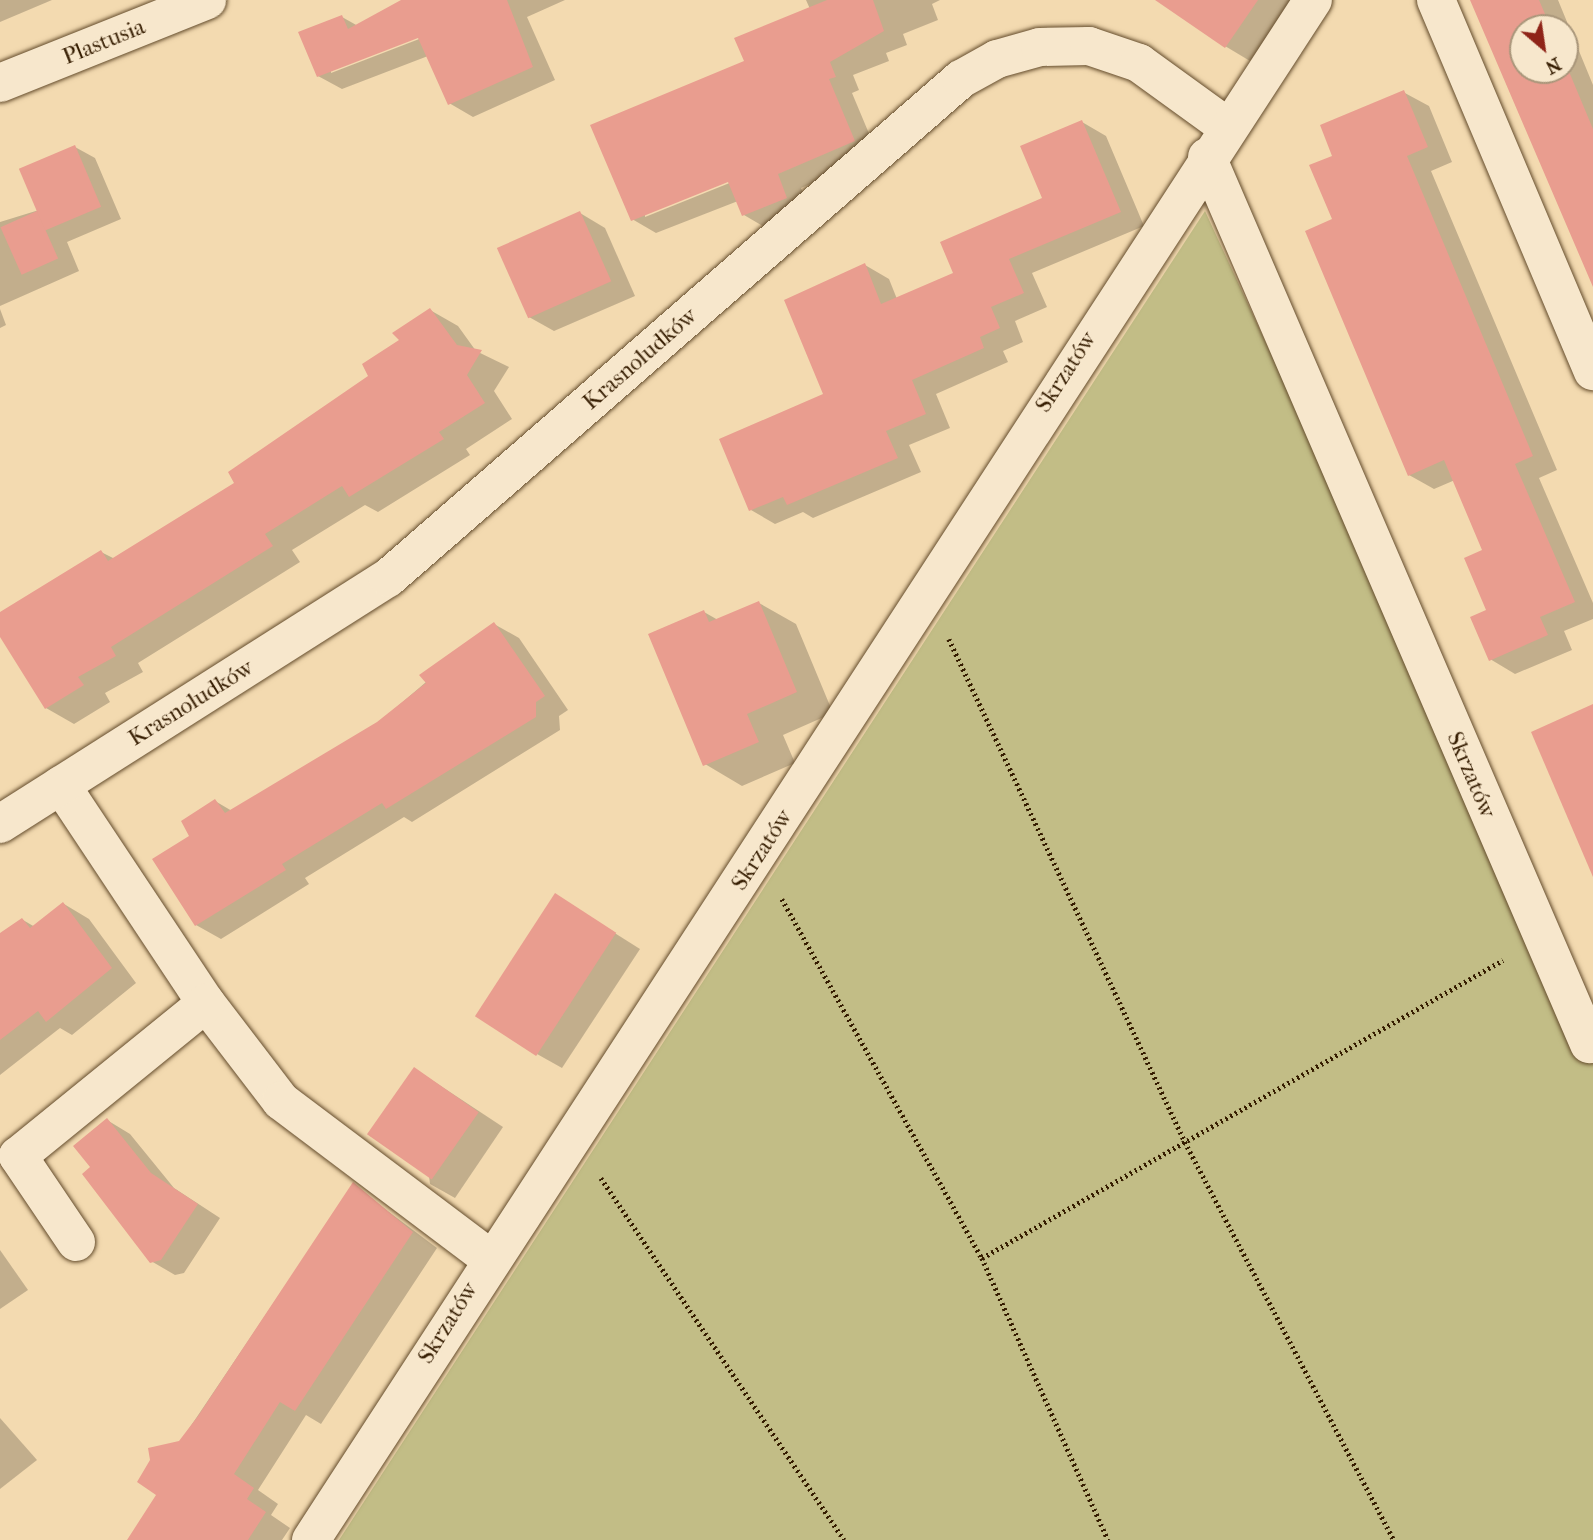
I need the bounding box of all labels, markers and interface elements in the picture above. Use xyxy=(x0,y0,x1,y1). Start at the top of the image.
street label: Plastusia xyxy=(59,13,149,71)
north arrow xyxy=(1509,14,1579,84)
text: N xyxy=(1542,52,1565,79)
street label: Krasnoludków xyxy=(577,302,703,416)
street label: Skrzatów xyxy=(1030,326,1102,418)
street label: Krasnoludków xyxy=(124,654,258,752)
street label: Skrzatów xyxy=(1441,728,1501,822)
street label: Skrzatów xyxy=(726,804,798,896)
street label: Skrzatów xyxy=(412,1277,484,1369)

